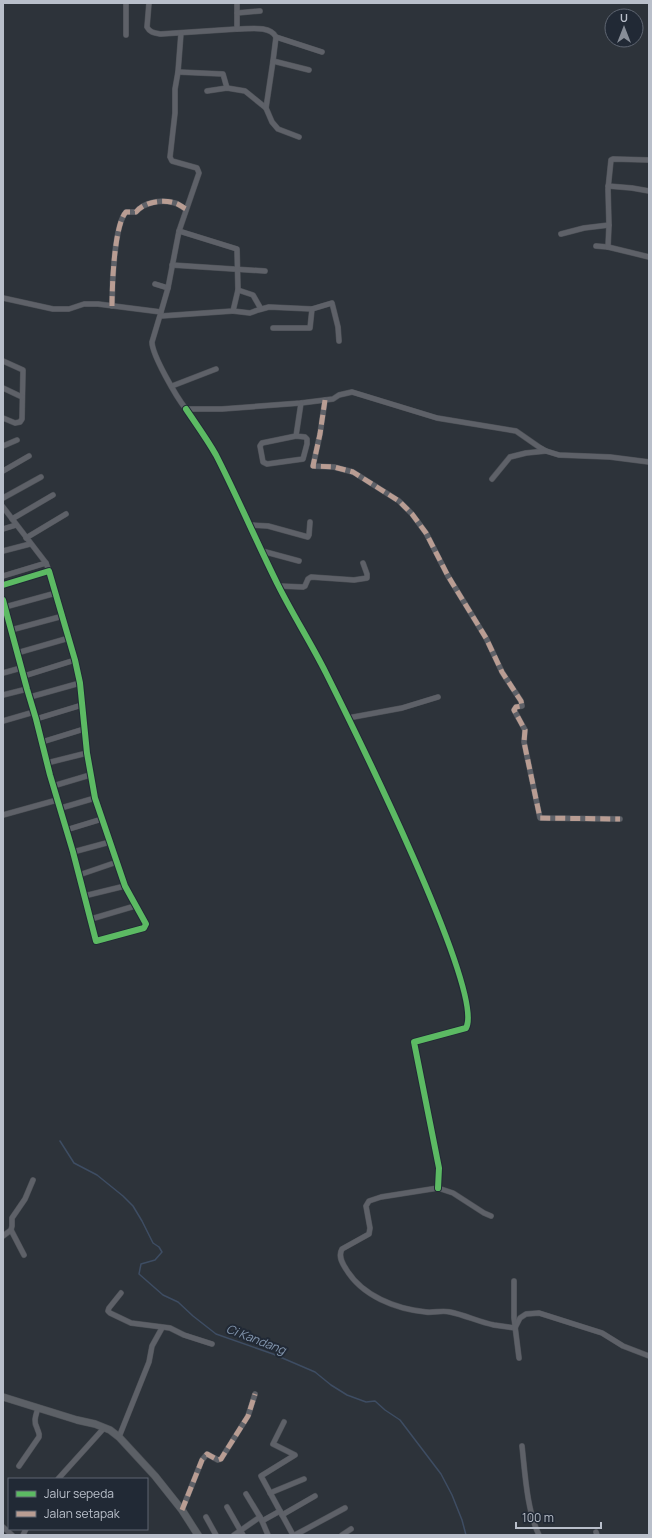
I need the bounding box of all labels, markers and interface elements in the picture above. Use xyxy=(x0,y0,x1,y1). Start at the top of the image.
north arrow xyxy=(604,8,644,48)
text: U xyxy=(620,10,628,25)
water label: Ci Kandang xyxy=(224,1320,289,1358)
legend xyxy=(8,1478,148,1530)
text: Jalur sepeda xyxy=(44,1485,114,1502)
scale bar xyxy=(516,1504,601,1530)
text: Jalan setapak xyxy=(44,1505,121,1522)
text: 100 m xyxy=(522,1509,554,1526)

